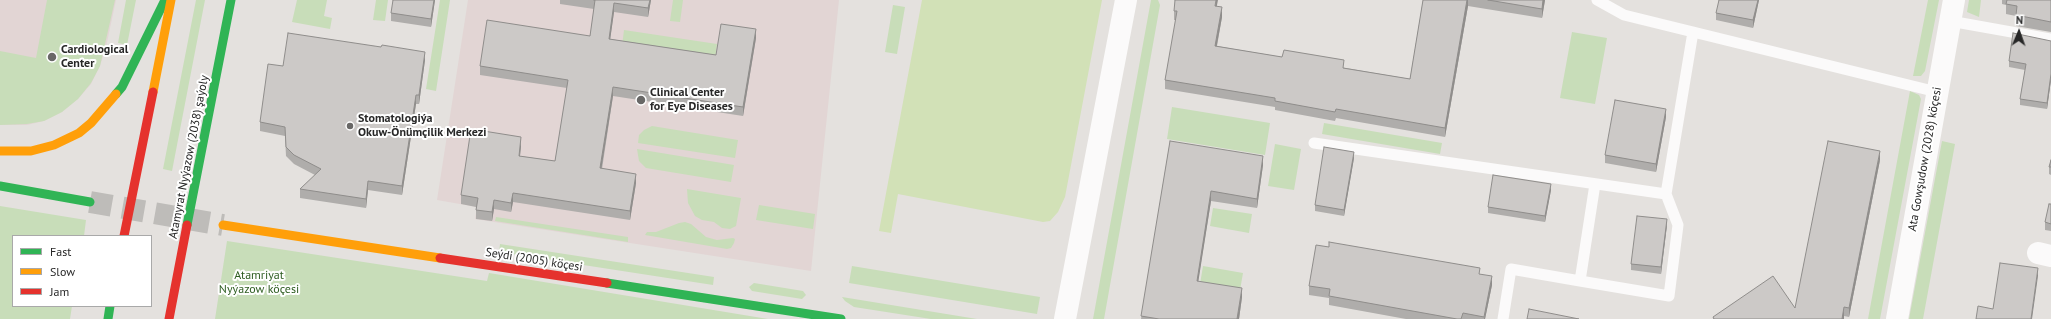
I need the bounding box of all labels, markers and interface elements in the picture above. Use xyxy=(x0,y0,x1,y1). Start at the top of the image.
north arrow xyxy=(1999,12,2039,52)
text: N xyxy=(2016,13,2023,27)
place label: Cardiological Center xyxy=(61,43,128,71)
marker: Cardiological Center xyxy=(46,51,58,63)
street label: Atamyrat Nyýazow (2038) şaýoly xyxy=(166,74,212,240)
place label: Clinical Center for Eye Diseases xyxy=(650,86,733,114)
street label: Ata Gowşudow (2028) köçesi xyxy=(1905,86,1945,232)
marker: Clinical Center for Eye Diseases xyxy=(635,94,647,106)
place label: Stomatologiýa Okuw-Önümçilik Merkezi xyxy=(358,112,487,140)
marker: Stomatologiýa Okuw-Önümçilik Merkezi xyxy=(345,121,355,131)
legend xyxy=(12,235,152,307)
text: Fast xyxy=(50,244,71,259)
street label: Seýdi (2005) köçesi xyxy=(484,245,584,275)
text: Slow xyxy=(50,264,75,279)
park label: Atamriyat Nyýazow köçesi xyxy=(219,269,299,297)
text: Jam xyxy=(50,284,69,299)

